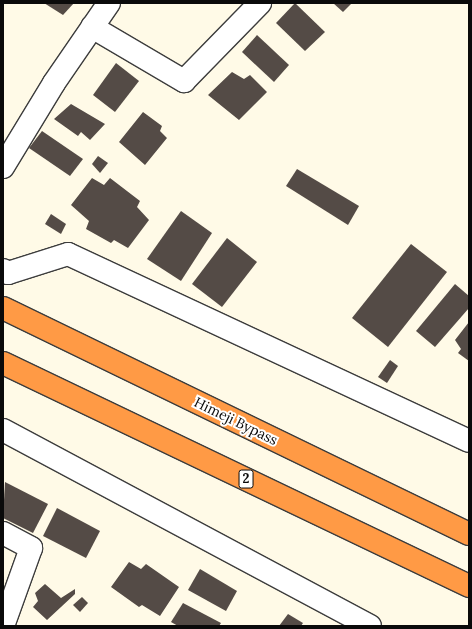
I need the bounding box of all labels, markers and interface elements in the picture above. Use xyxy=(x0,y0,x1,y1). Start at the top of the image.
street label: Himeji Bypass xyxy=(192,394,280,448)
road number: 2 xyxy=(238,468,254,490)

